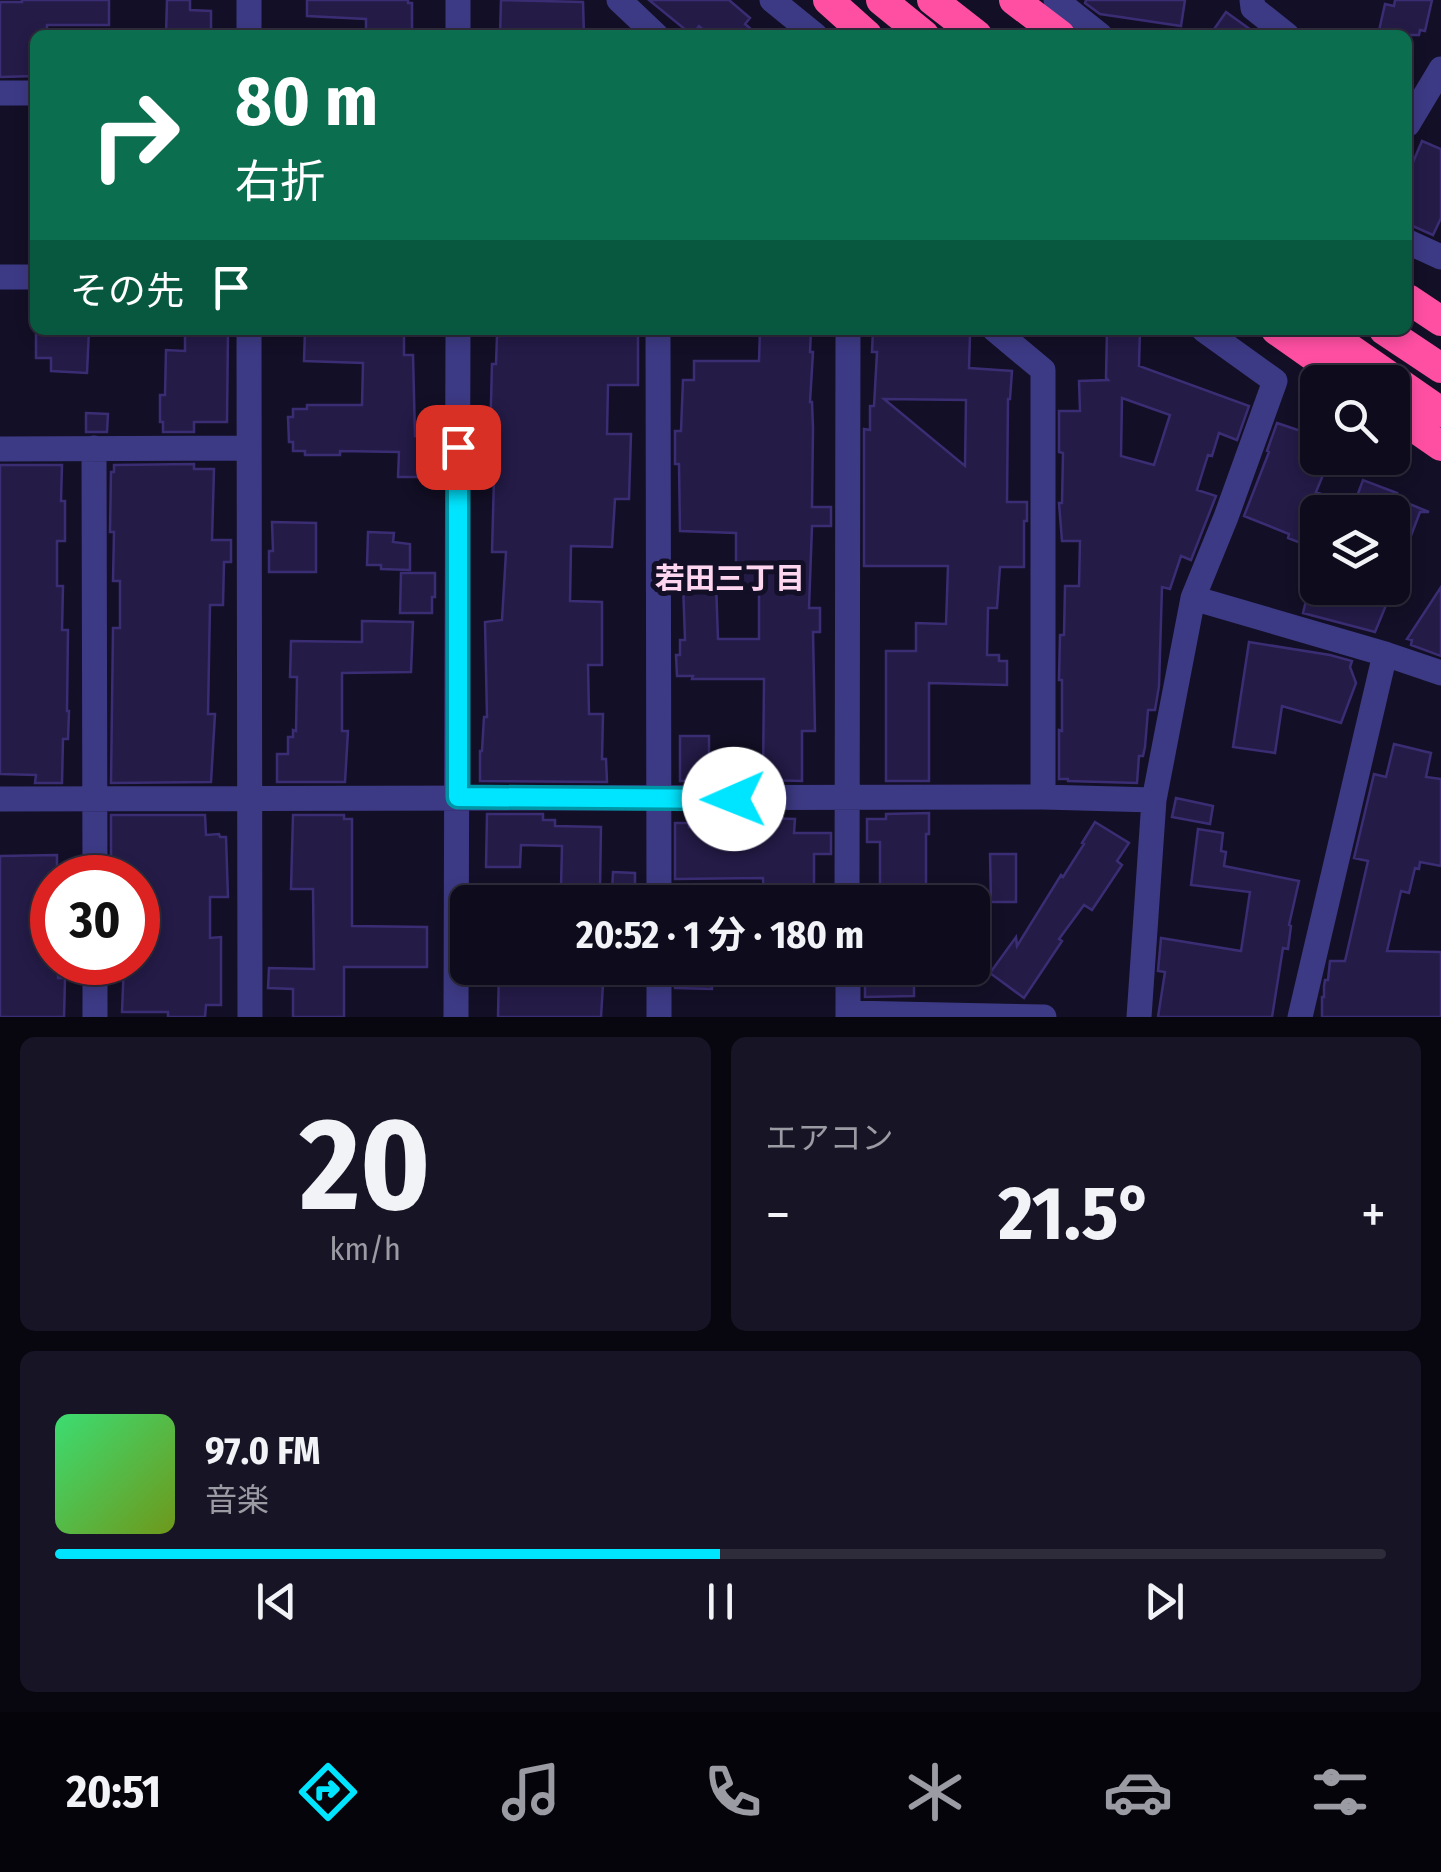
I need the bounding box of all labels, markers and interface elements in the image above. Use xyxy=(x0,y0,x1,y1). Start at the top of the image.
text: 80 m xyxy=(235,60,378,144)
icon: right xyxy=(70,70,200,200)
text: 右折 xyxy=(235,155,325,209)
icon: arrive xyxy=(204,260,259,315)
text: その先 xyxy=(70,268,184,314)
map controls xyxy=(1300,365,1410,605)
button: search xyxy=(1300,365,1410,475)
pin xyxy=(416,405,501,490)
icon: arrive xyxy=(431,420,486,475)
button: layers xyxy=(1300,495,1410,605)
district label: 若田三丁目 xyxy=(655,561,805,597)
position arrow xyxy=(682,747,786,851)
speed limit sign: 30 xyxy=(30,855,160,985)
text: 20:52 · 1 分 · 180 m xyxy=(576,912,864,958)
text: 20 xyxy=(300,1087,431,1243)
text: エアコン xyxy=(766,1119,894,1157)
text: 21.5° xyxy=(999,1169,1153,1259)
text: − xyxy=(766,1182,790,1248)
text: + xyxy=(1361,1182,1386,1248)
text: km/h xyxy=(330,1230,401,1268)
text: 97.0 FM xyxy=(205,1428,320,1474)
text: 音楽 xyxy=(205,1481,269,1519)
icon: previous xyxy=(249,1574,304,1629)
icon: pause xyxy=(693,1574,748,1629)
icon: next xyxy=(1137,1574,1192,1629)
icon: directions xyxy=(293,1757,363,1827)
icon: music xyxy=(496,1757,566,1827)
icon: phone xyxy=(698,1757,768,1827)
icon: climate xyxy=(900,1757,970,1827)
icon: car xyxy=(1103,1757,1173,1827)
icon: filters xyxy=(1305,1757,1375,1827)
text: 20:51 xyxy=(66,1765,161,1819)

